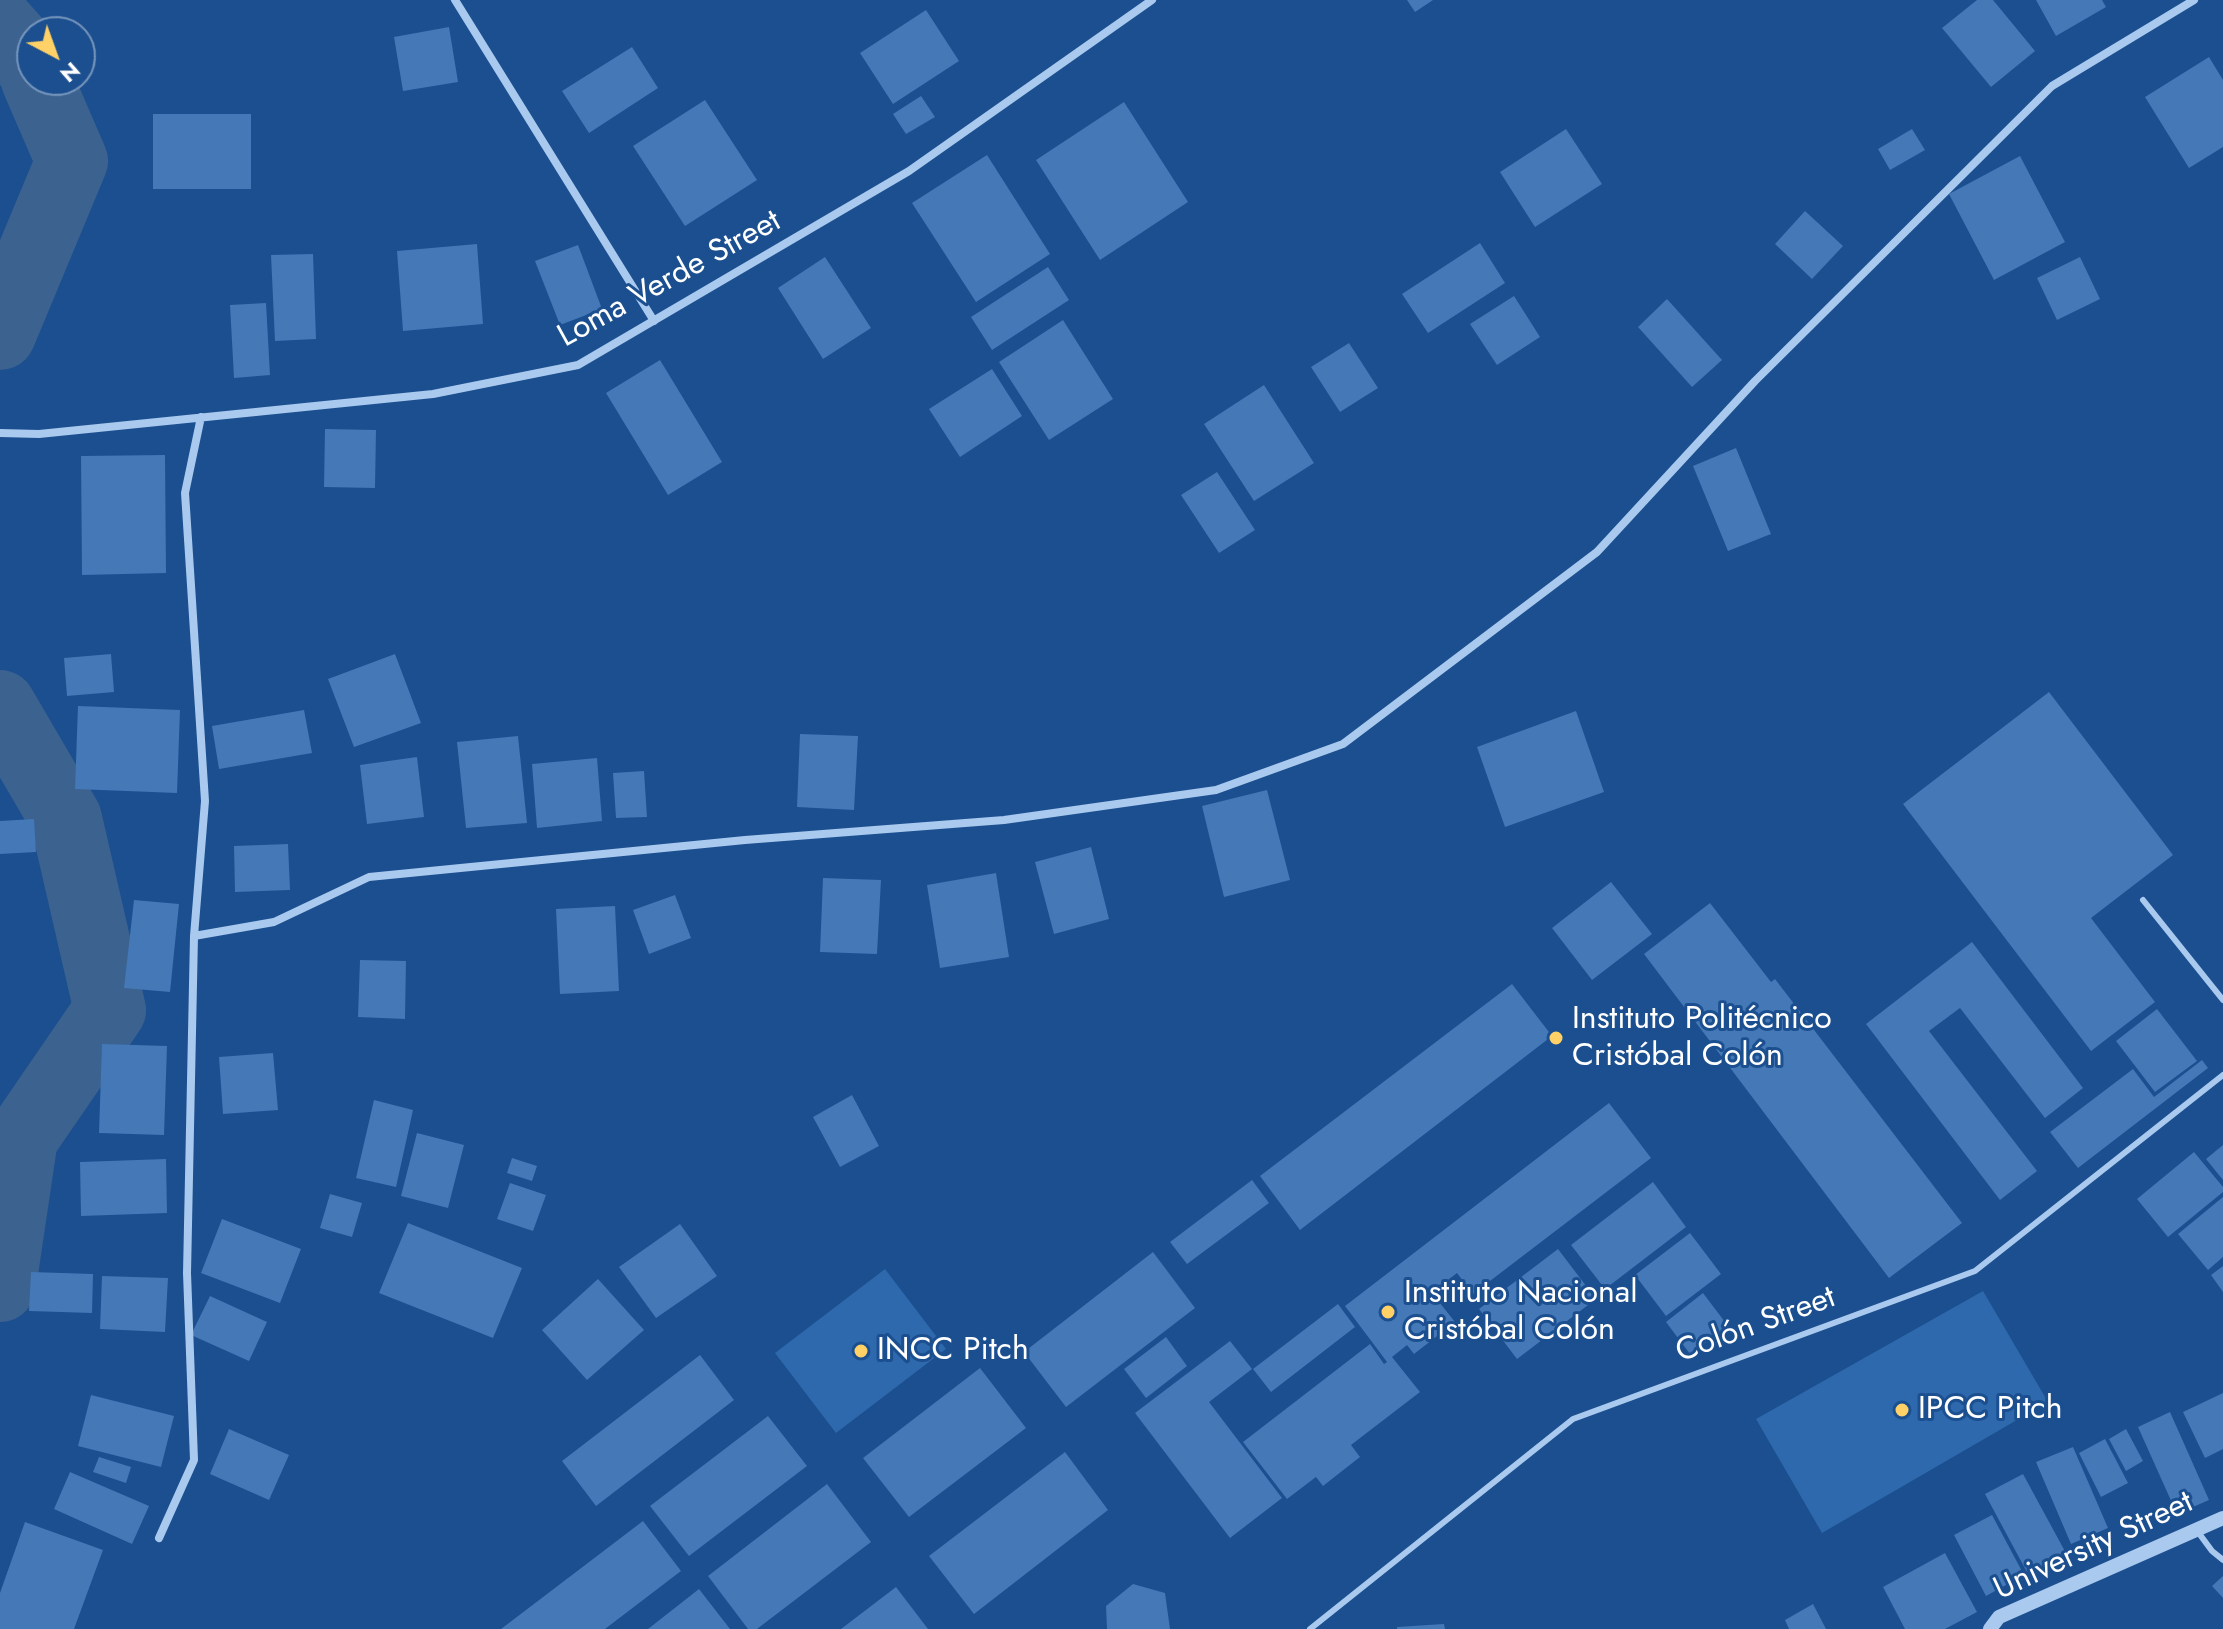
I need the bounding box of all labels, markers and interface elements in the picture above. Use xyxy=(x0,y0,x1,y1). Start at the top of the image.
north arrow xyxy=(16,16,96,96)
text: N xyxy=(53,55,88,90)
street label: Loma Verde Street xyxy=(552,203,788,357)
place label: Instituto Politécnico Cristóbal Colón xyxy=(1572,1001,1832,1076)
marker: Instituto Politécnico Cristóbal Colón xyxy=(1547,1029,1565,1047)
place label: Instituto Nacional Cristóbal Colón xyxy=(1404,1275,1638,1350)
street label: Colón Street xyxy=(1671,1279,1841,1373)
marker: Instituto Nacional Cristóbal Colón xyxy=(1379,1303,1397,1321)
place label: INCC Pitch xyxy=(877,1332,1029,1370)
marker: INCC Pitch xyxy=(852,1342,870,1360)
place label: IPCC Pitch xyxy=(1918,1391,2062,1429)
marker: IPCC Pitch xyxy=(1893,1401,1911,1419)
street label: University Street xyxy=(1988,1484,2200,1610)

